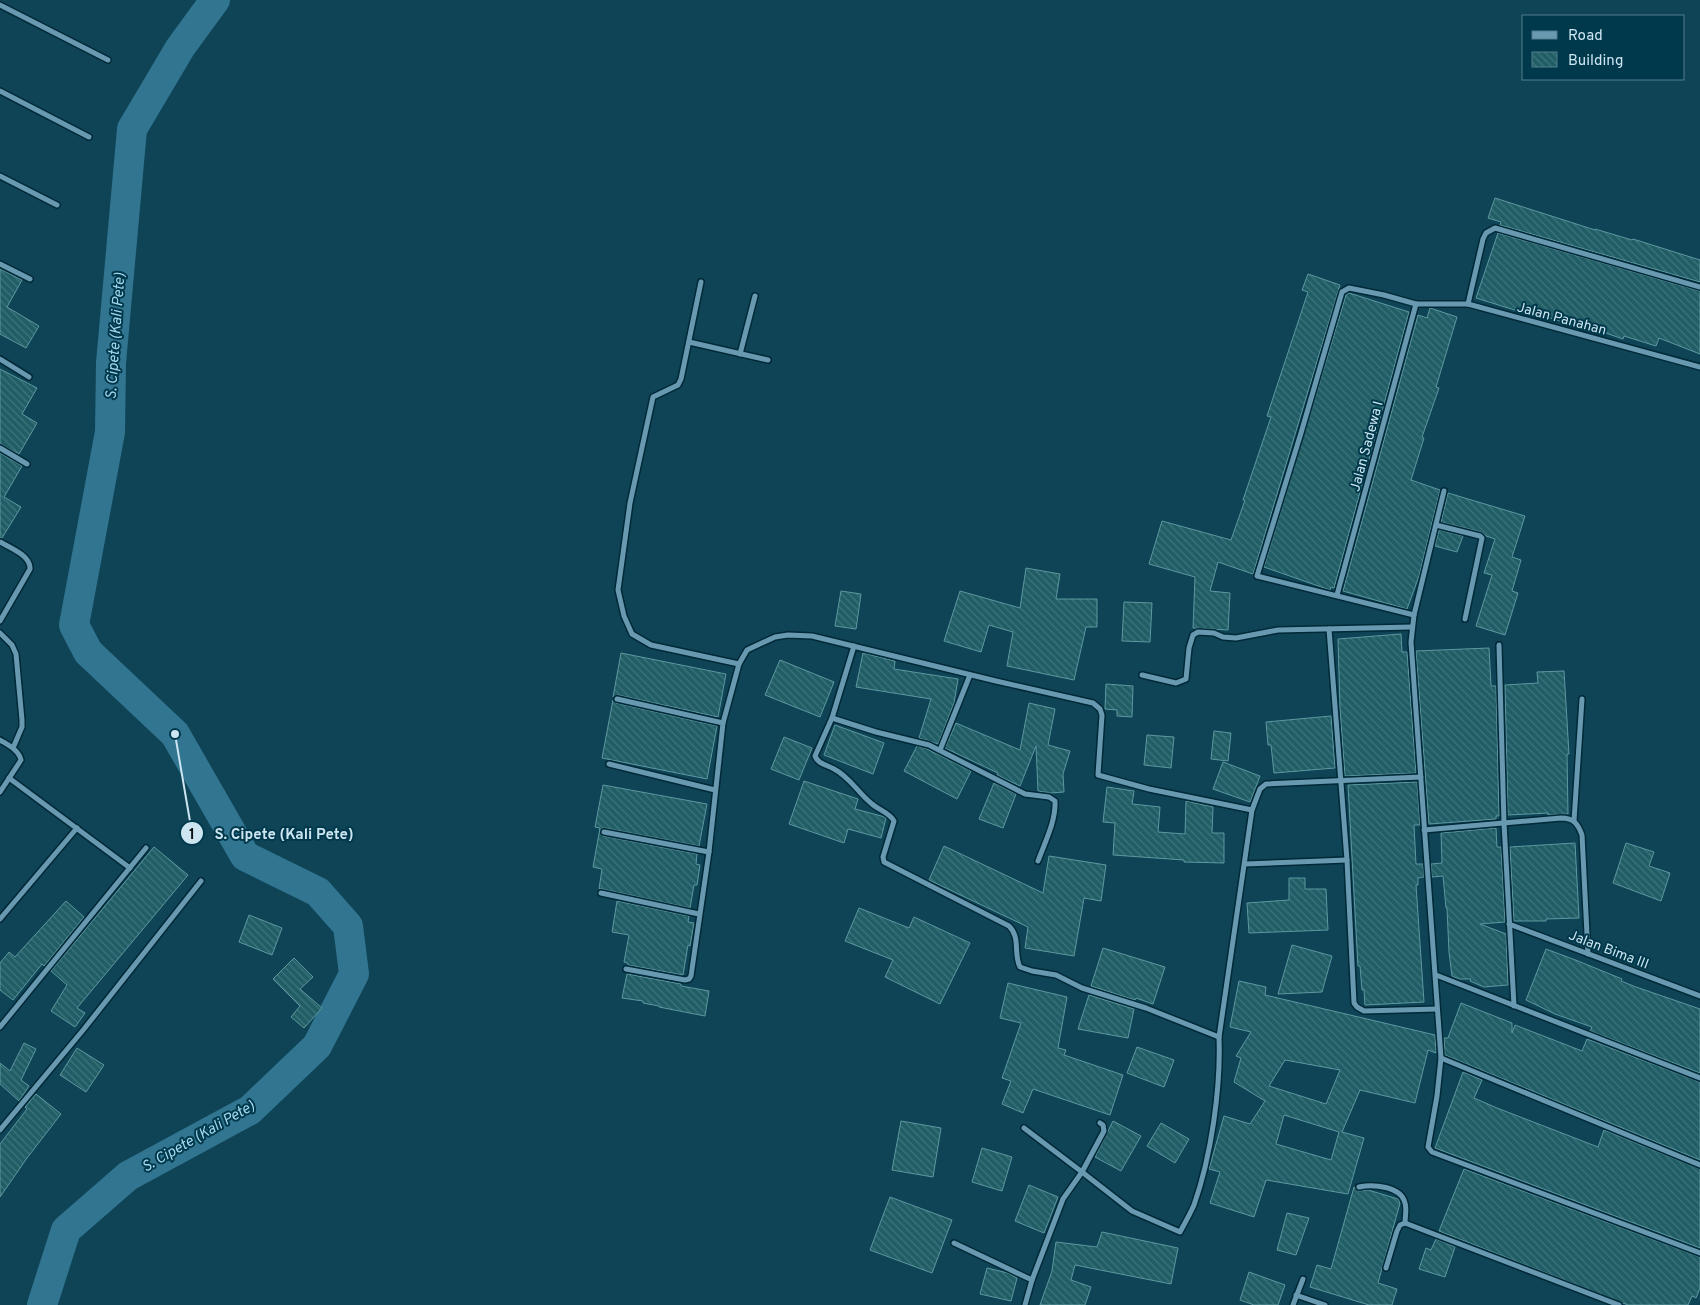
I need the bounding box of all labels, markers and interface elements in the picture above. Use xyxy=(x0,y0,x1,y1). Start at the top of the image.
legend xyxy=(1522,15,1685,80)
text: Road xyxy=(1568,27,1603,46)
text: Building xyxy=(1568,52,1623,71)
water label: S. Cipete (Kali Pete) xyxy=(103,272,130,400)
street label: Jalan Panahan xyxy=(1515,299,1608,340)
street label: Jalan Sadewa I xyxy=(1347,399,1388,494)
callout: S. Cipete (Kali Pete) xyxy=(180,818,364,848)
text: 1 xyxy=(189,826,195,845)
text: S. Cipete (Kali Pete) xyxy=(214,826,354,845)
street label: Jalan Bima III xyxy=(1566,927,1651,973)
water label: S. Cipete (Kali Pete) xyxy=(139,1097,259,1177)

